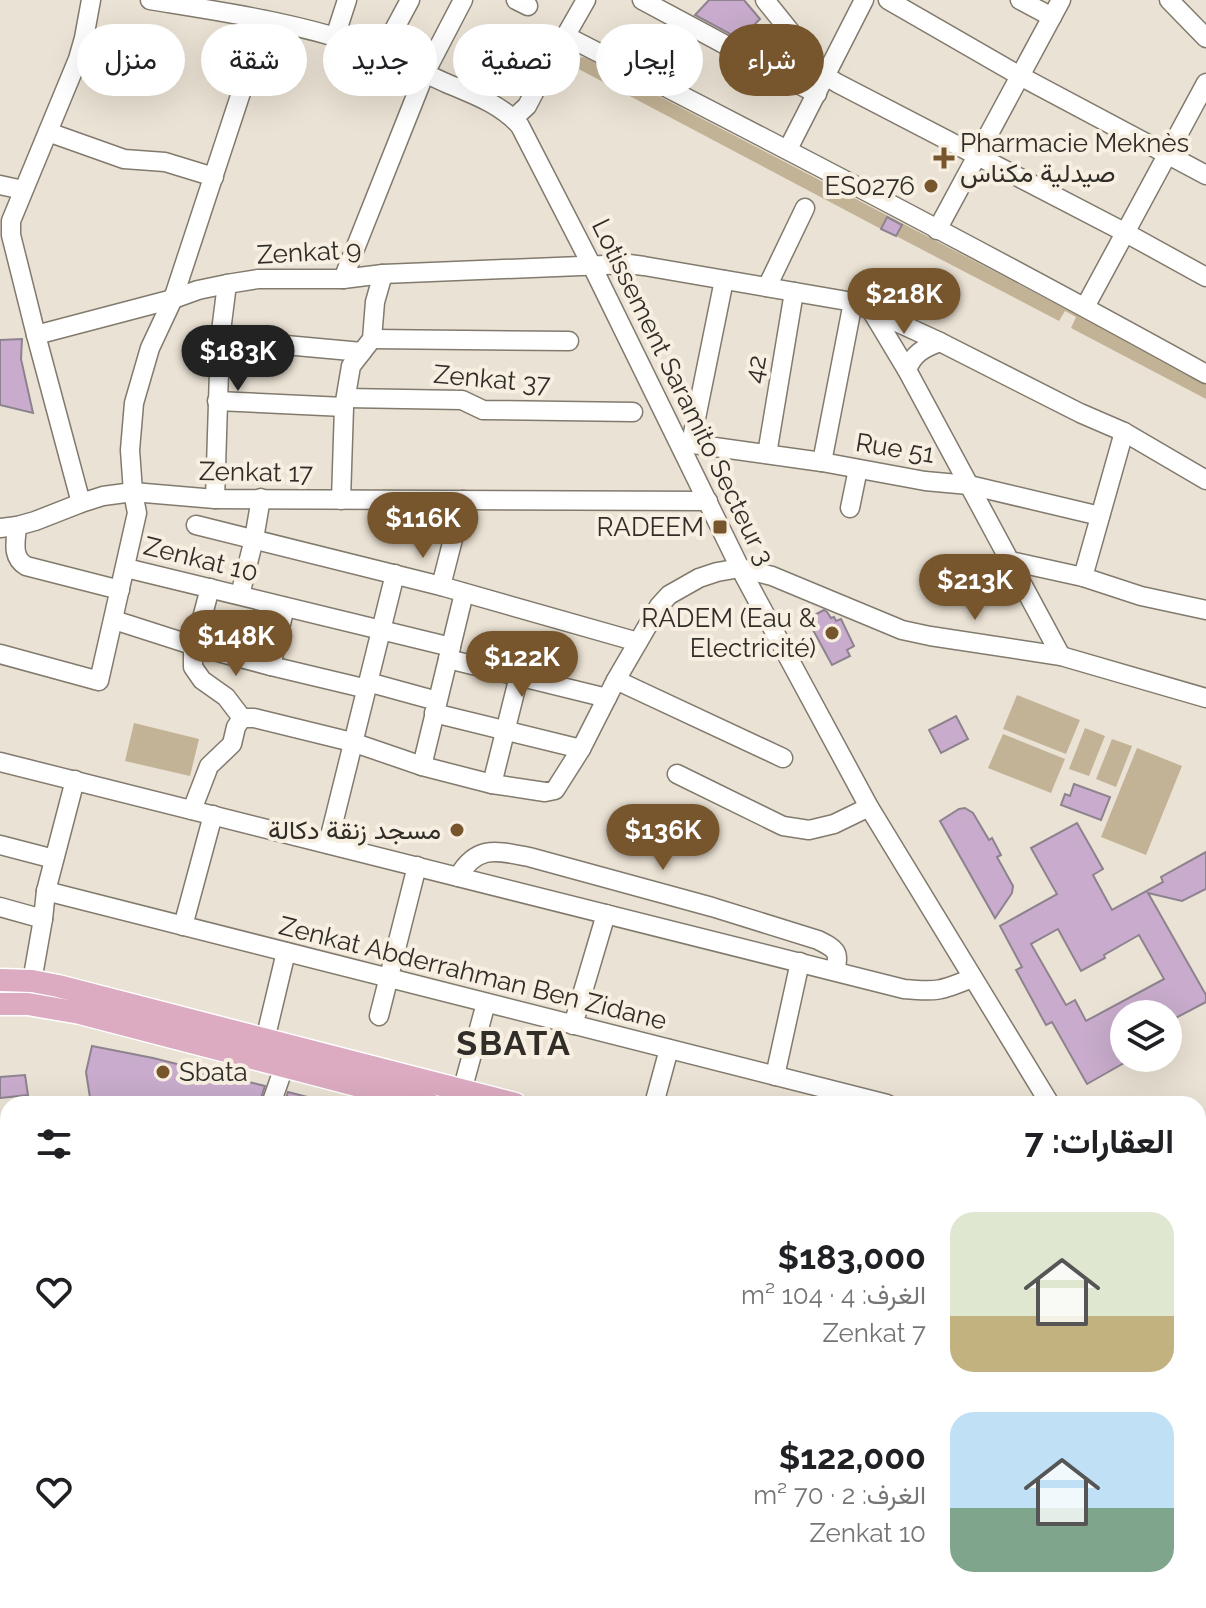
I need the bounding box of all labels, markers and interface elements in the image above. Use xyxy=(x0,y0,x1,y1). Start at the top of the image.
chip: منزل xyxy=(77,24,185,96)
chip: شقة xyxy=(201,24,307,96)
chip: جديد xyxy=(323,24,437,96)
chip: تصفية xyxy=(453,24,580,96)
chip: إيجار xyxy=(596,24,703,96)
chip: شراء xyxy=(719,24,824,96)
place label: Pharmacie Meknès صيدلية مكناس xyxy=(960,128,1189,189)
marker: Pharmacie Meknès صيدلية مكناس xyxy=(935,149,953,167)
place label: ES0276 xyxy=(824,171,915,201)
marker: ES0276 xyxy=(922,177,940,195)
street label: Lotissement Saramito Secteur 3 xyxy=(586,214,780,570)
street label: Zenkat 9 xyxy=(256,234,362,270)
pin: $218K xyxy=(848,268,960,336)
text: $218K xyxy=(865,279,943,309)
pin: $183K xyxy=(182,325,294,393)
text: $183K xyxy=(200,336,276,366)
street label: 42 xyxy=(738,353,772,385)
street label: Zenkat 37 xyxy=(432,359,552,399)
street label: Rue 51 xyxy=(853,427,937,469)
street label: Zenkat 17 xyxy=(199,456,314,488)
pin: $116K xyxy=(367,492,479,560)
text: $116K xyxy=(385,503,461,533)
place label: RADEEM xyxy=(596,512,704,542)
marker: RADEEM xyxy=(711,518,729,536)
street label: Zenkat 10 xyxy=(141,530,261,588)
pin: $213K xyxy=(919,554,1031,622)
text: $213K xyxy=(937,565,1013,595)
place label: RADEM (Eau & Electricité) xyxy=(641,603,817,663)
pin: $148K xyxy=(180,610,292,678)
text: $148K xyxy=(197,621,275,651)
marker: RADEM (Eau & Electricité) xyxy=(823,624,841,642)
pin: $122K xyxy=(466,631,578,699)
text: $122K xyxy=(484,642,560,672)
pin: $136K xyxy=(607,804,719,872)
place label: مسجد زنقة دكالة xyxy=(268,815,441,846)
text: $136K xyxy=(624,815,702,845)
marker: مسجد زنقة دكالة xyxy=(448,821,466,839)
street label: Zenkat Abderrahman Ben Zidane xyxy=(276,910,670,1036)
map controls xyxy=(1110,1000,1182,1072)
button: layers xyxy=(1110,1000,1182,1072)
district label: SBATA xyxy=(456,1023,572,1063)
place label: Sbata xyxy=(179,1057,248,1087)
marker: Sbata xyxy=(154,1063,172,1081)
text: العقارات: 7 xyxy=(1024,1121,1174,1161)
icon: filters xyxy=(32,1122,76,1166)
text: $183,000 xyxy=(778,1237,926,1277)
icon: home xyxy=(1014,1244,1110,1340)
icon: heart xyxy=(32,1270,76,1314)
text: الغرف: 4 · 104 m² xyxy=(741,1280,926,1310)
text: Zenkat 7 xyxy=(823,1318,926,1348)
text: $122,000 xyxy=(779,1437,926,1477)
icon: home xyxy=(1014,1444,1110,1540)
icon: heart xyxy=(32,1470,76,1514)
text: الغرف: 2 · 70 m² xyxy=(753,1480,926,1510)
text: Zenkat 10 xyxy=(809,1518,926,1548)

